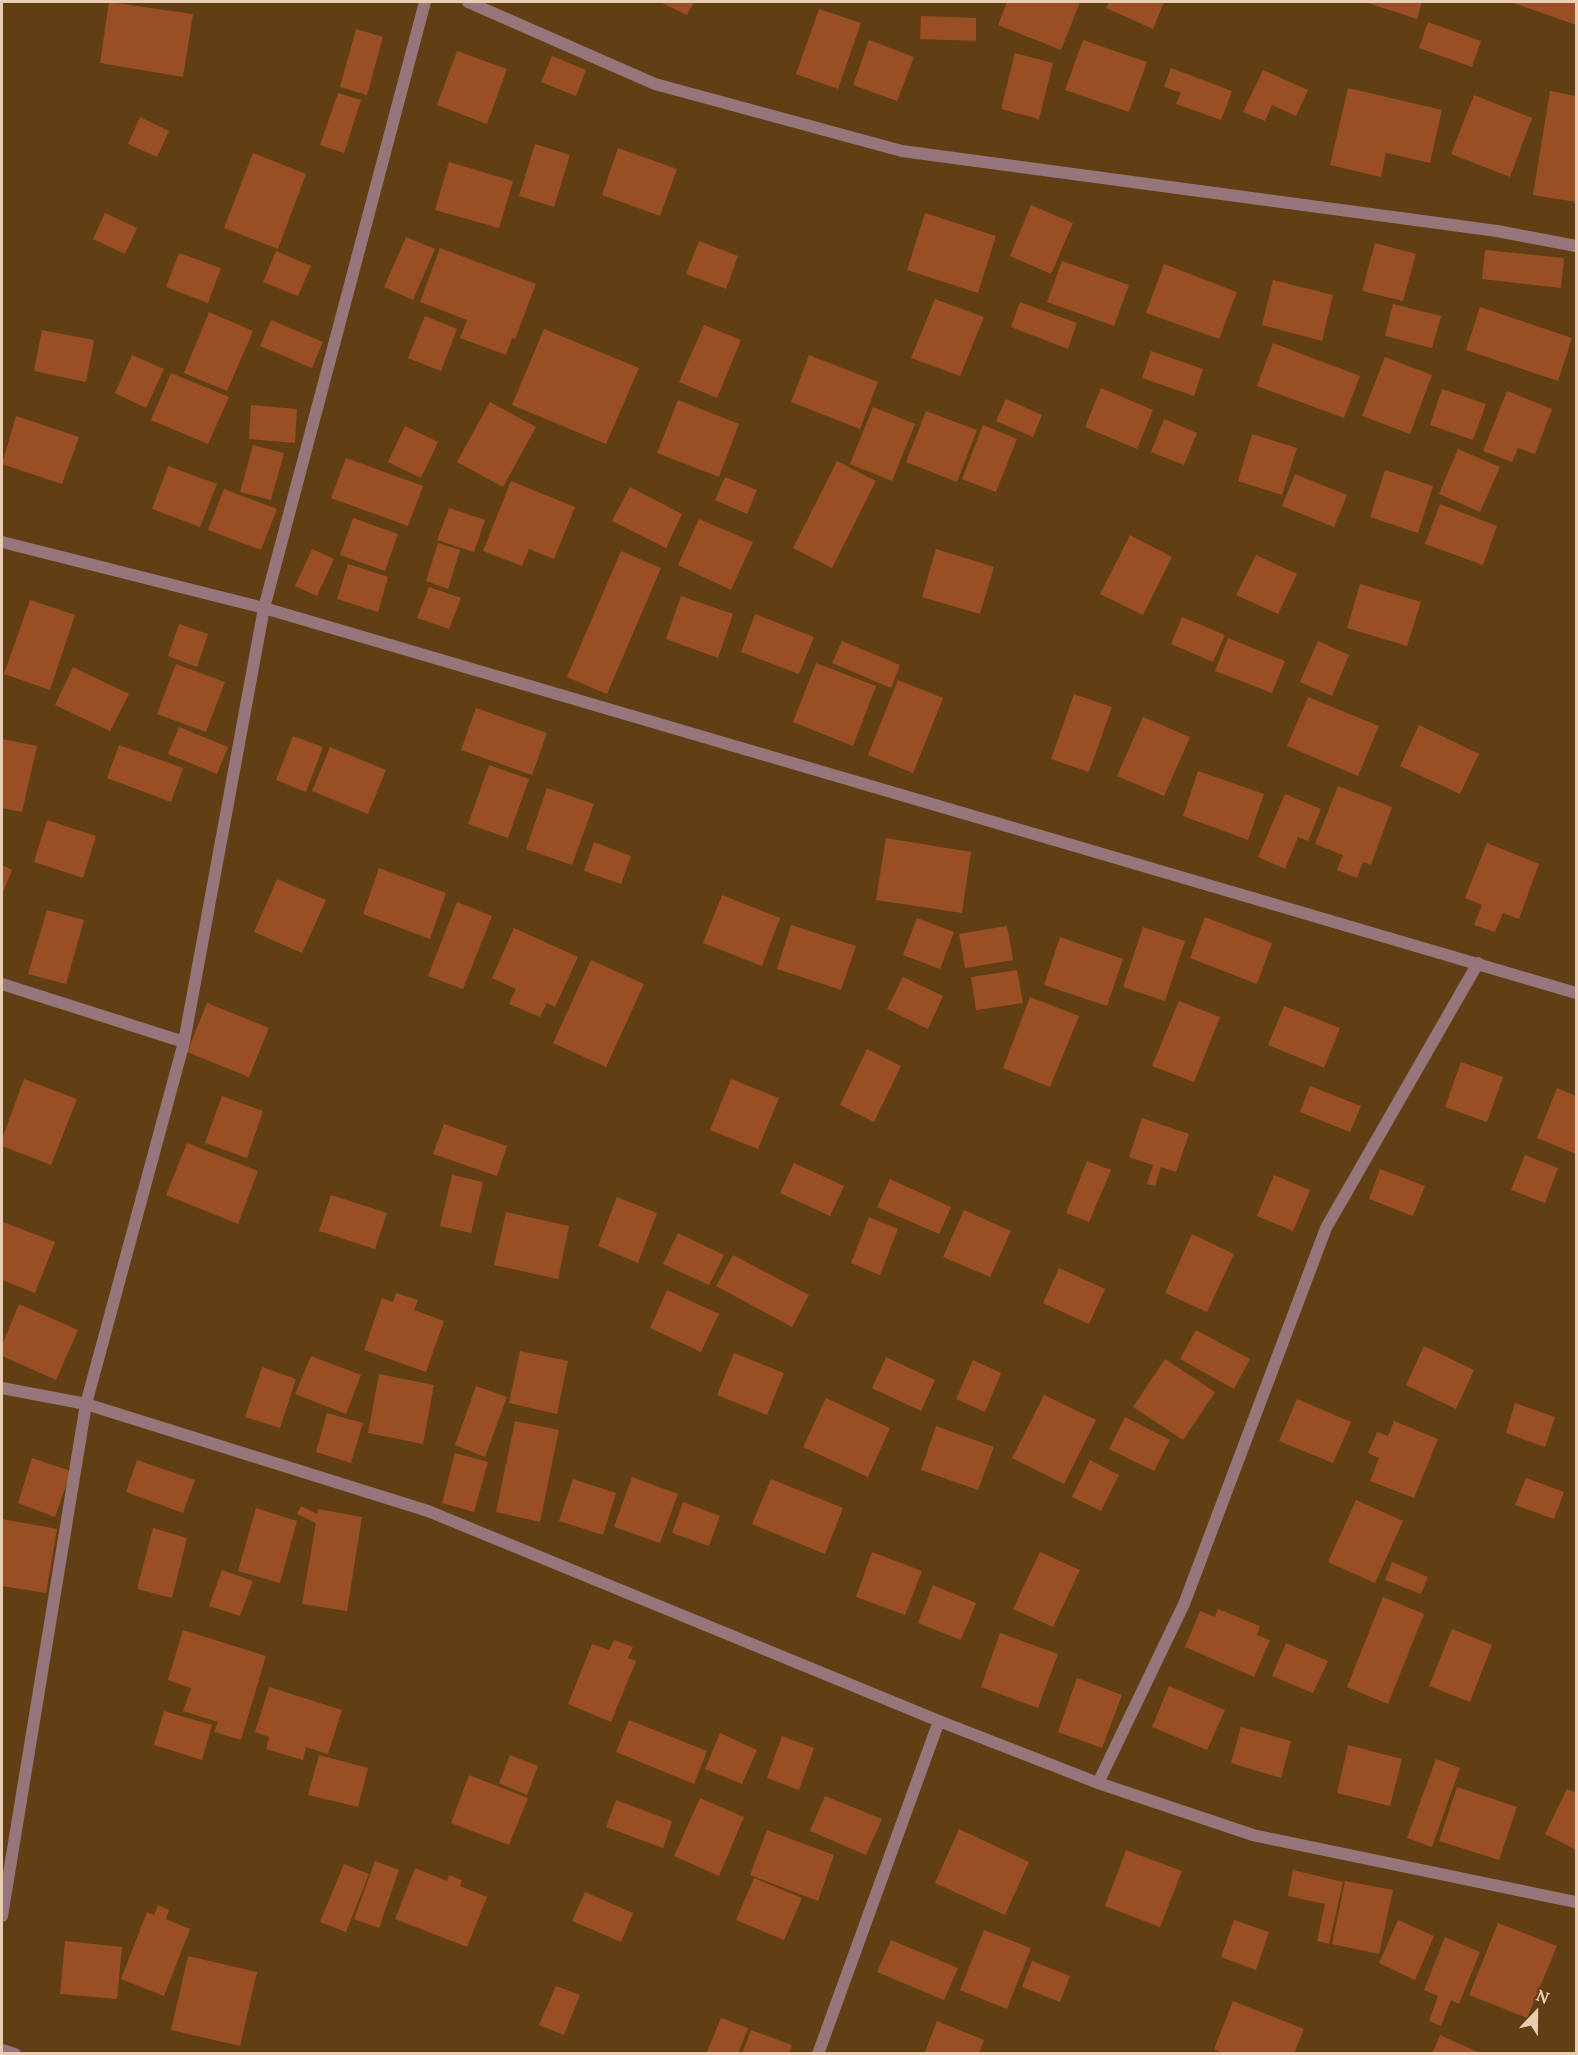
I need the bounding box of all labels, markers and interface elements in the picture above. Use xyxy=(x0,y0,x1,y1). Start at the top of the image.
north arrow xyxy=(1506,1983,1566,2043)
text: N xyxy=(1533,1985,1552,2008)

